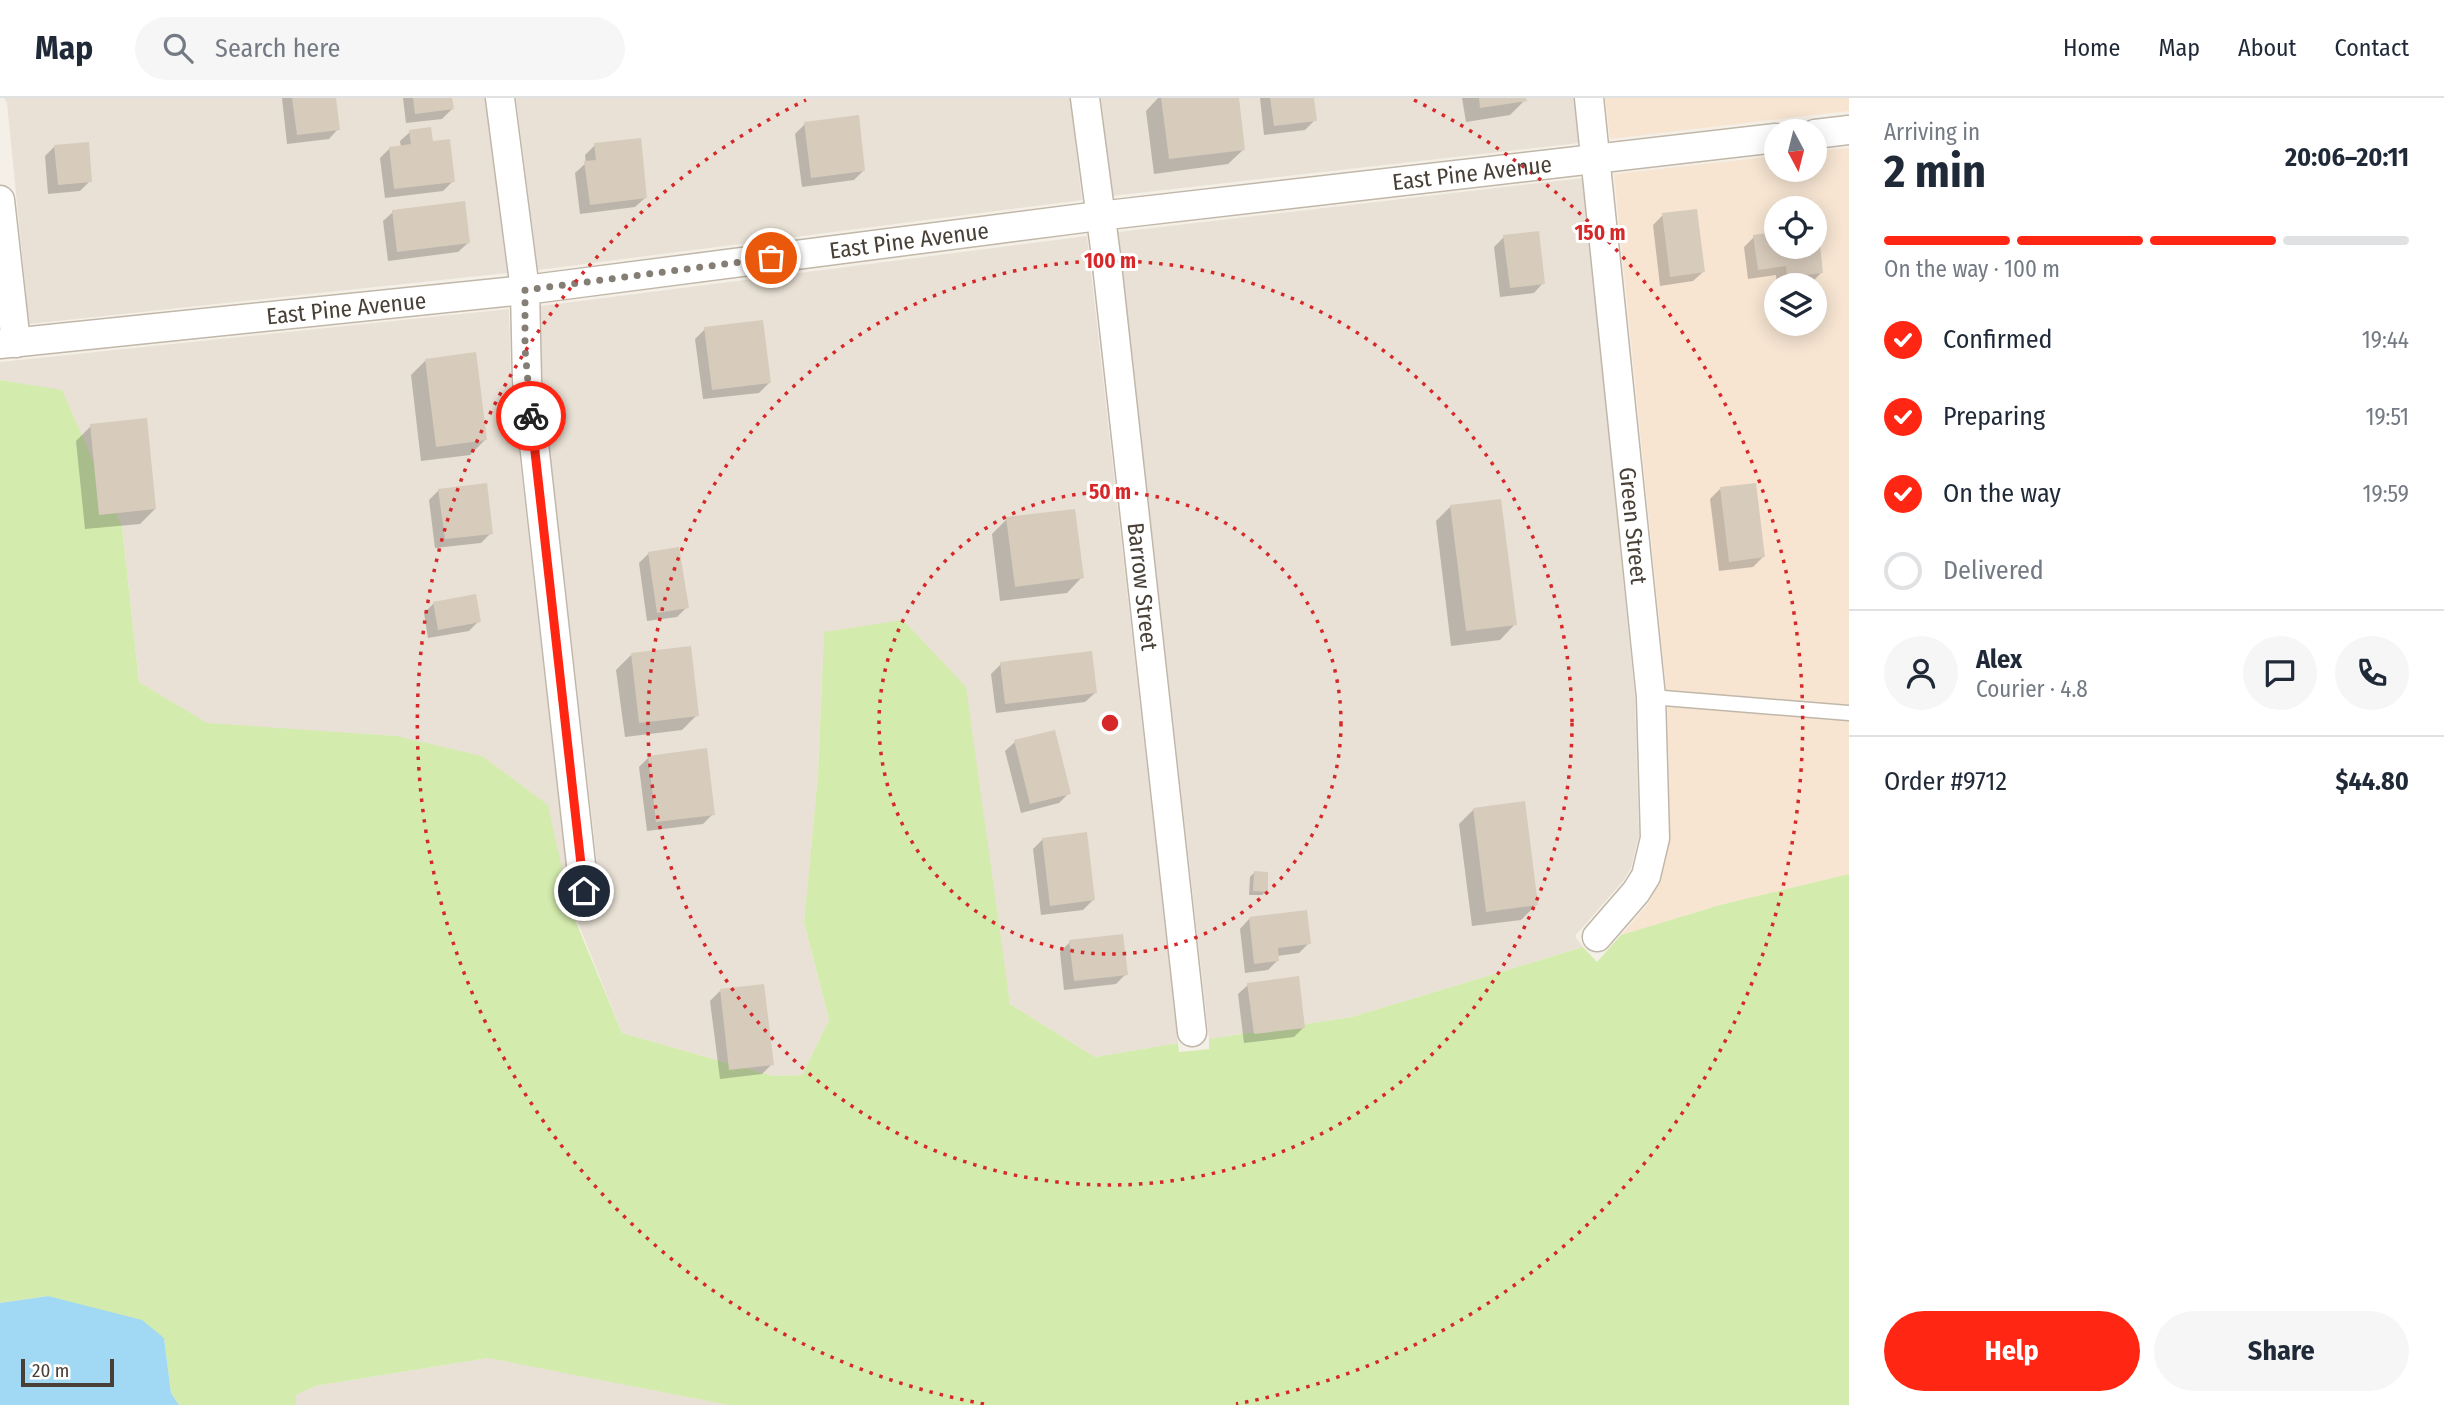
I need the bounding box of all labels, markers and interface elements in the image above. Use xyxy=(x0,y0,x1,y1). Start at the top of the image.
search box xyxy=(135,17,625,80)
text: Map xyxy=(35,28,93,68)
icon: search xyxy=(159,29,197,67)
text: Search here xyxy=(215,33,340,64)
text: Home xyxy=(2063,34,2120,62)
text: Map xyxy=(2158,34,2200,62)
text: About xyxy=(2238,34,2296,62)
text: Contact xyxy=(2334,34,2409,62)
text: Arriving in xyxy=(1884,118,1980,146)
north arrow xyxy=(1764,119,1827,182)
map controls xyxy=(1764,119,1827,336)
text: 20:06–20:11 xyxy=(2285,142,2409,173)
text: 2 min xyxy=(1884,144,1986,199)
street label: East Pine Avenue xyxy=(1391,150,1553,196)
button: locate xyxy=(1764,196,1827,259)
street label: East Pine Avenue xyxy=(828,216,990,265)
text: 150 m xyxy=(1574,220,1626,246)
pin xyxy=(741,228,801,288)
icon: bag xyxy=(752,239,790,277)
text: 100 m xyxy=(1084,248,1136,274)
text: On the way · 100 m xyxy=(1884,255,2060,283)
button: layers xyxy=(1764,273,1827,336)
street label: East Pine Avenue xyxy=(265,286,427,331)
icon: check xyxy=(1884,321,1922,359)
text: Confirmed xyxy=(1943,324,2053,355)
text: 19:44 xyxy=(2362,326,2409,354)
courier xyxy=(496,381,566,451)
icon: bike xyxy=(512,397,550,435)
icon: check xyxy=(1884,398,1922,436)
text: Preparing xyxy=(1943,401,2045,432)
text: 19:51 xyxy=(2365,403,2409,431)
street label: Green Street xyxy=(1613,466,1653,586)
icon: check xyxy=(1884,475,1922,513)
text: On the way xyxy=(1943,478,2061,509)
text: 50 m xyxy=(1089,479,1131,505)
text: 19:59 xyxy=(2362,480,2409,508)
street label: Barrow Street xyxy=(1122,521,1164,652)
text: Delivered xyxy=(1943,555,2044,586)
button: person xyxy=(1884,636,1958,710)
button: chat xyxy=(2243,636,2317,710)
button: phone xyxy=(2335,636,2409,710)
text: Alex xyxy=(1976,644,2022,675)
text: Courier · 4.8 xyxy=(1976,675,2088,703)
centre of rings xyxy=(1098,711,1122,735)
text: Order #9712 xyxy=(1884,766,2007,797)
text: $44.80 xyxy=(2335,766,2409,797)
pin xyxy=(554,861,614,921)
icon: home xyxy=(565,872,603,910)
button: Help xyxy=(1884,1311,2140,1391)
button: Share xyxy=(2154,1311,2409,1391)
scale bar xyxy=(21,1356,114,1388)
text: 20 m xyxy=(32,1359,69,1382)

